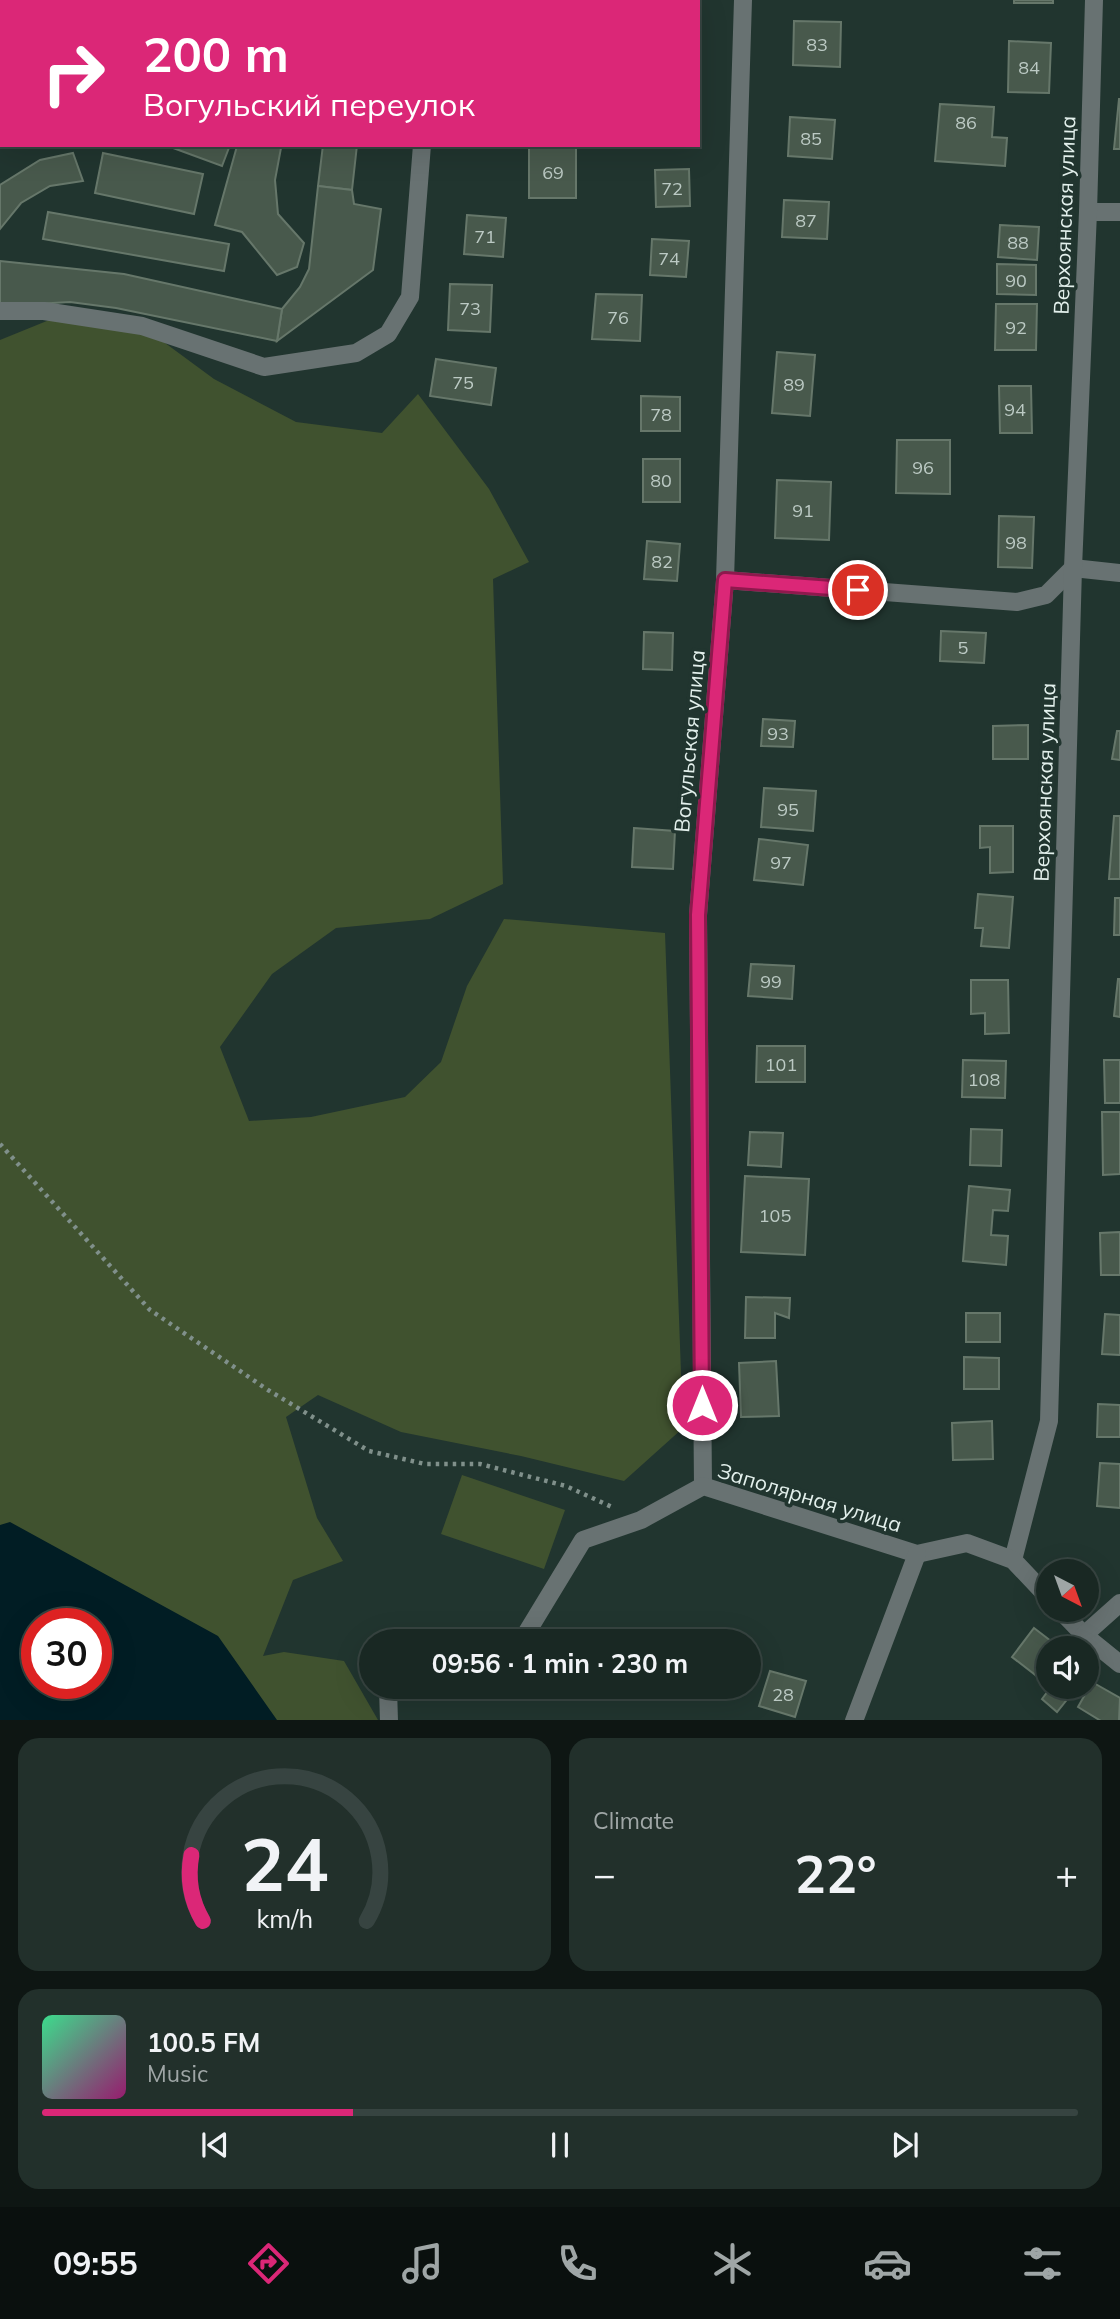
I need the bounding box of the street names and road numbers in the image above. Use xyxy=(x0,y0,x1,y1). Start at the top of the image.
street label: Верхоянская улица xyxy=(1048,115,1080,315)
street label: Вогульская улица xyxy=(668,649,710,833)
street label: Верхоянская улица xyxy=(1028,682,1060,882)
street label: Заполярная улица xyxy=(715,1457,905,1537)

